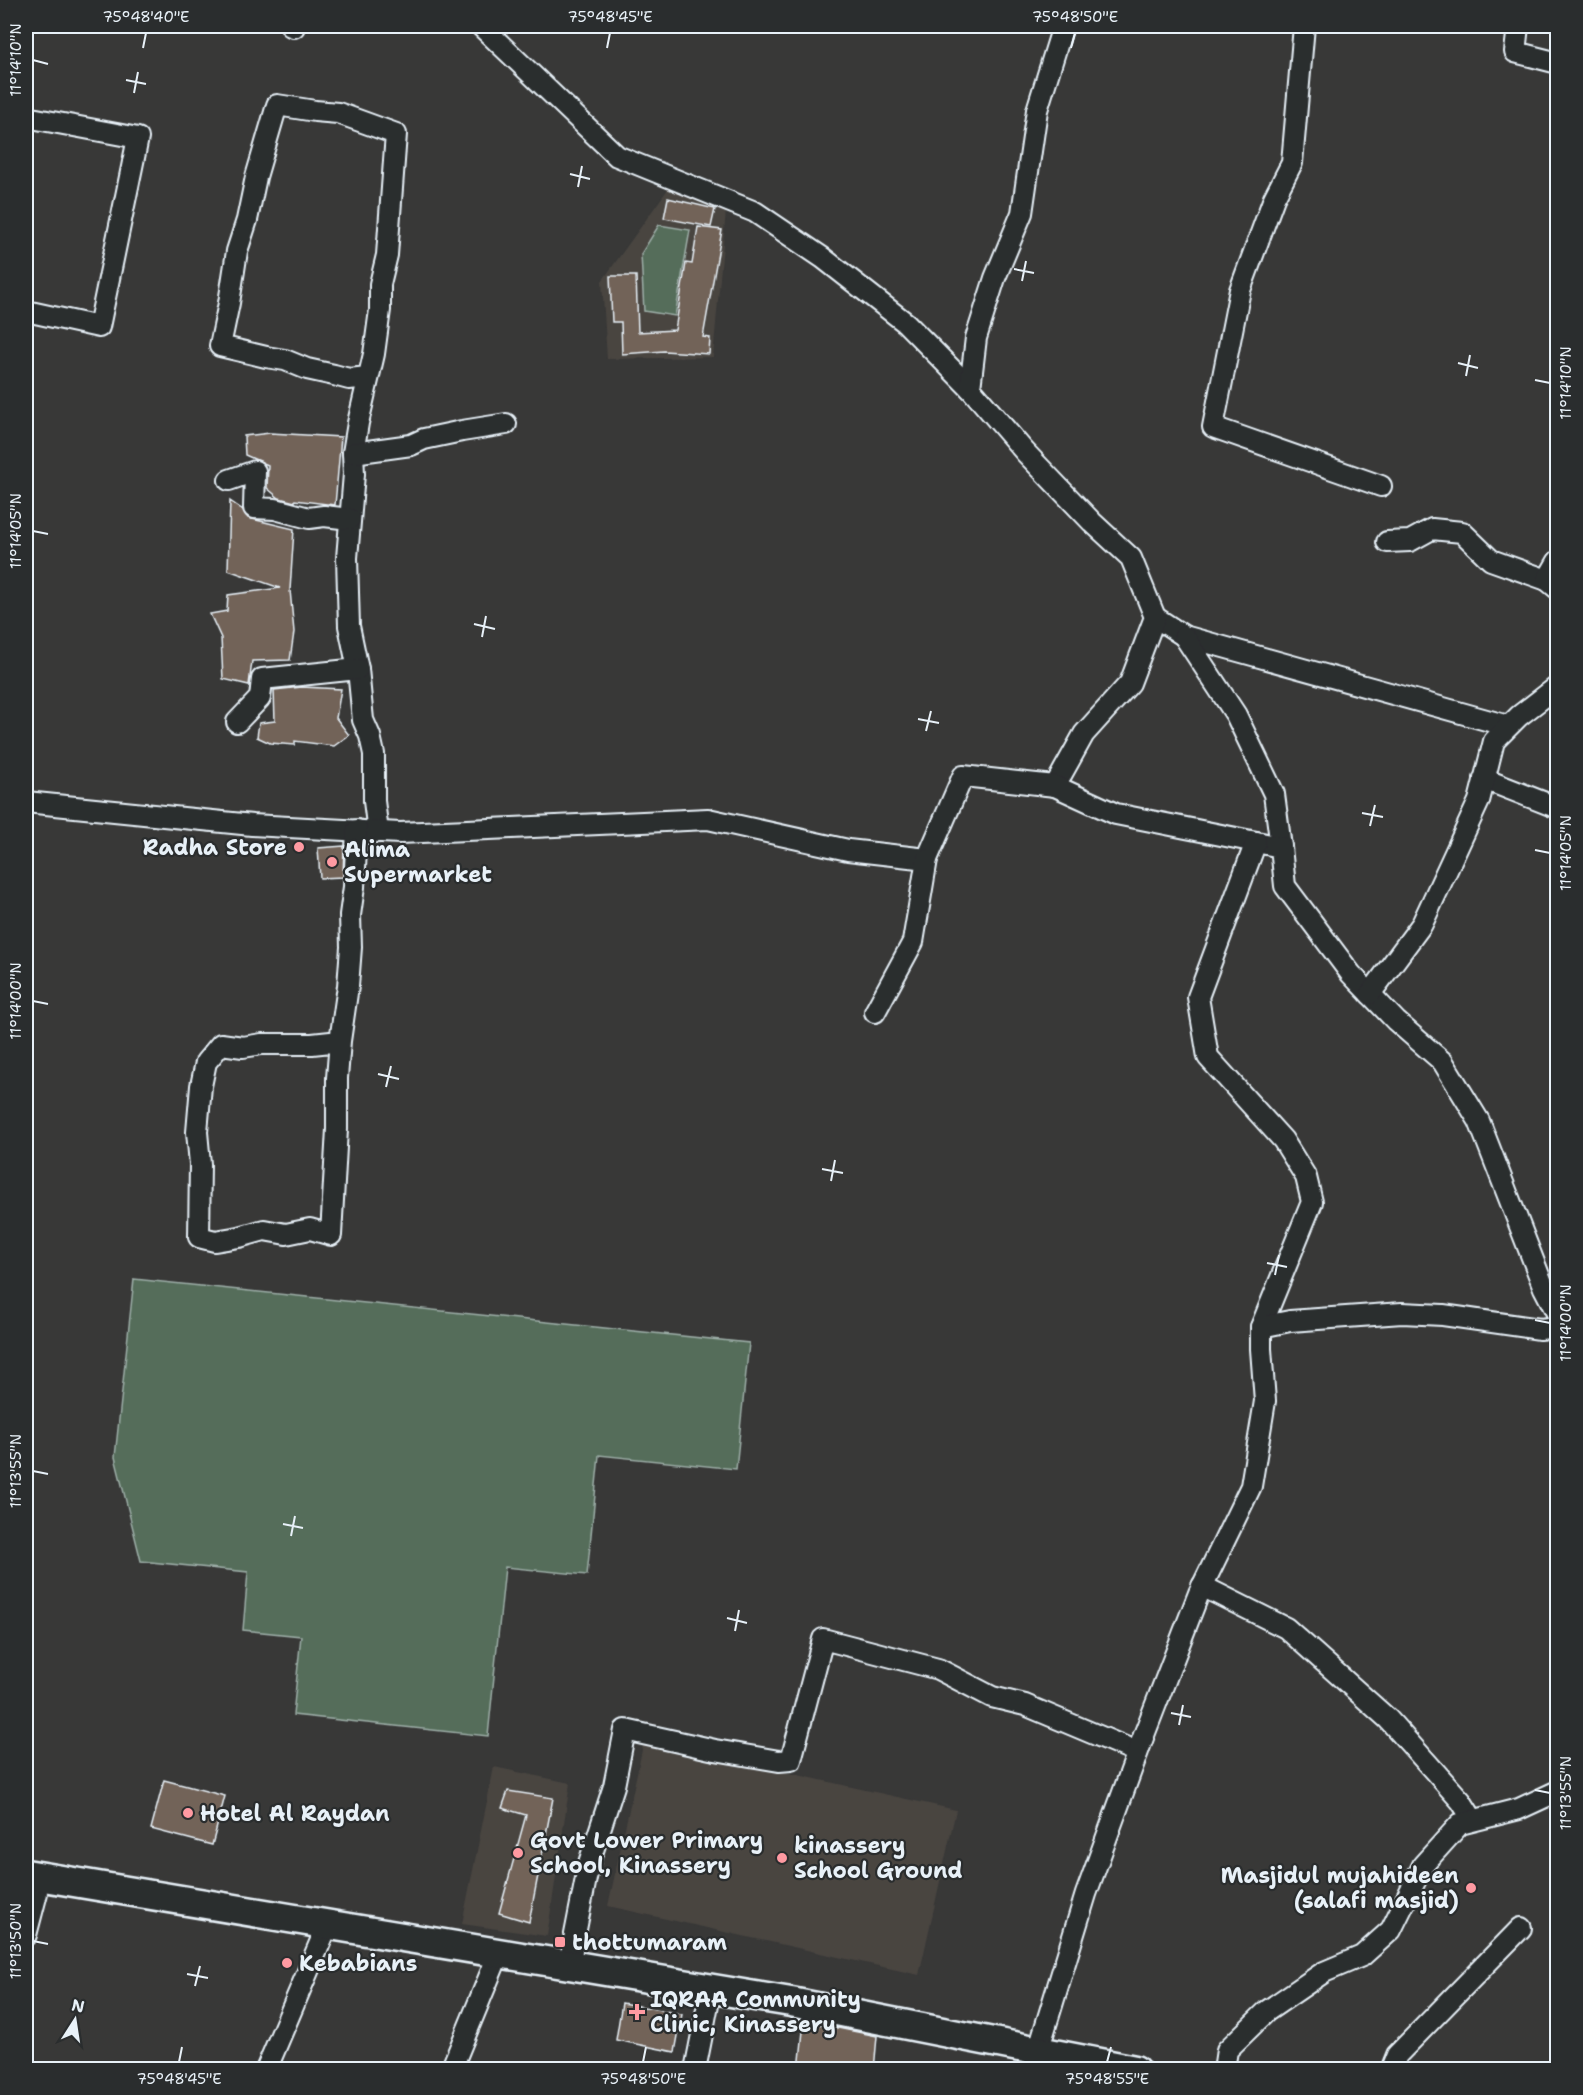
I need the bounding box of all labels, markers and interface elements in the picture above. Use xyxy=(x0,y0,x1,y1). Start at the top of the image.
text: 75°48'40"E xyxy=(103,7,189,27)
text: 75°48'45"E xyxy=(567,7,653,27)
text: 75°48'50"E xyxy=(1032,7,1118,27)
text: 11°14'10"N xyxy=(6,23,26,97)
text: 11°14'10"N xyxy=(1556,346,1576,420)
text: 11°14'05"N xyxy=(6,493,26,569)
text: 11°14'05"N xyxy=(1556,815,1576,891)
place label: Radha Store xyxy=(143,833,287,862)
place label: Alima Supermarket xyxy=(344,835,492,889)
marker: Radha Store xyxy=(292,840,306,854)
marker: Alima Supermarket xyxy=(325,855,339,869)
text: 11°14'00"N xyxy=(6,962,26,1040)
text: 11°14'00"N xyxy=(1556,1284,1576,1362)
text: 11°13'55"N xyxy=(6,1434,26,1508)
text: 11°13'55"N xyxy=(1556,1756,1576,1830)
place label: Hotel Al Raydan xyxy=(200,1799,390,1828)
marker: Hotel Al Raydan xyxy=(181,1806,195,1820)
place label: Govt Lower Primary School, Kinassery xyxy=(530,1826,763,1880)
place label: kinassery School Ground xyxy=(794,1831,963,1885)
marker: Govt Lower Primary School, Kinassery xyxy=(511,1846,525,1860)
marker: kinassery School Ground xyxy=(775,1851,789,1865)
place label: Masjidul mujahideen (salafi masjid) xyxy=(1221,1861,1459,1915)
marker: Masjidul mujahideen (salafi masjid) xyxy=(1464,1881,1478,1895)
text: 11°13'50"N xyxy=(6,1903,26,1979)
place label: thottumaram xyxy=(572,1928,727,1957)
marker: thottumaram xyxy=(553,1935,567,1949)
place label: Kebabians xyxy=(299,1949,417,1978)
marker: Kebabians xyxy=(280,1956,294,1970)
place label: IQRAA Community Clinic, Kinassery xyxy=(650,1985,861,2039)
north arrow xyxy=(45,1990,105,2050)
text: N xyxy=(70,1994,86,2017)
marker: IQRAA Community Clinic, Kinassery xyxy=(628,2003,646,2021)
text: 75°48'45"E xyxy=(136,2069,222,2089)
text: 75°48'50"E xyxy=(600,2069,686,2089)
text: 75°48'55"E xyxy=(1065,2069,1149,2089)

